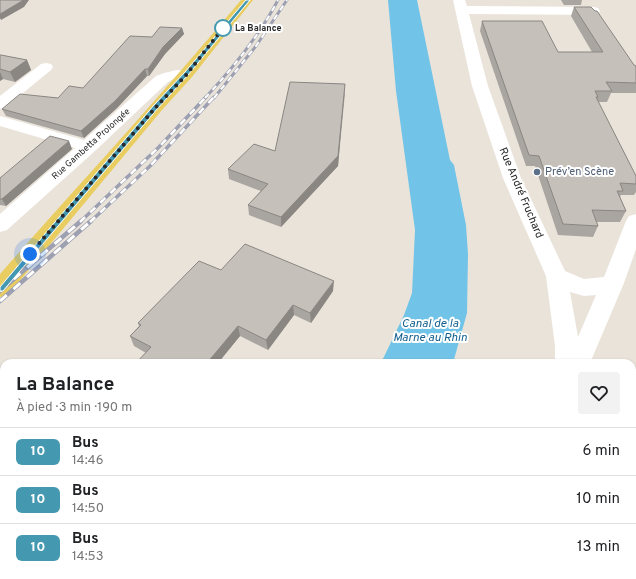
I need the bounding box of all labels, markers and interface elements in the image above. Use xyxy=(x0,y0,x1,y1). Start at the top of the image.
marker: La Balance xyxy=(214,19,232,37)
place label: La Balance xyxy=(235,23,282,34)
street label: Rue Gambetta Prolongée xyxy=(50,106,132,182)
street label: Rue André Fruchard xyxy=(496,145,546,241)
place label: Prév’en Scène xyxy=(545,165,614,179)
marker: Prév’en Scène xyxy=(532,167,542,177)
your location xyxy=(20,244,40,264)
water label: Canal de la Marne au Rhin xyxy=(393,316,468,346)
button: heart xyxy=(578,372,620,414)
text: La Balance xyxy=(16,373,114,397)
text: À pied · 3 min · 190 m xyxy=(16,400,132,416)
text: Bus xyxy=(72,434,99,453)
text: 6 min xyxy=(583,442,620,461)
text: 10 xyxy=(31,443,45,460)
text: 14:46 xyxy=(72,453,103,469)
text: Bus xyxy=(72,482,99,501)
text: 10 min xyxy=(576,490,620,509)
text: 10 xyxy=(31,491,45,508)
text: 14:50 xyxy=(72,501,104,517)
text: Bus xyxy=(72,530,99,549)
text: 13 min xyxy=(577,538,620,557)
text: 10 xyxy=(31,539,45,556)
text: 14:53 xyxy=(72,549,104,565)

